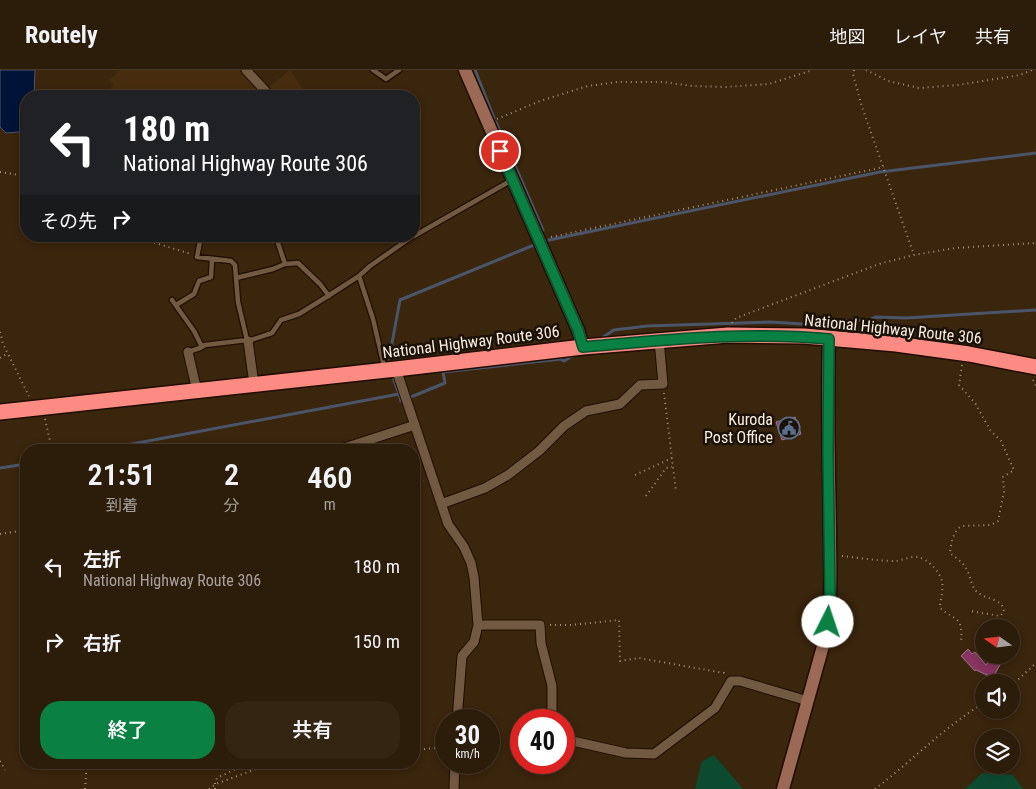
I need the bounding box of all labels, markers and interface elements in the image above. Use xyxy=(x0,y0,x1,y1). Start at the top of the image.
text: Routely xyxy=(25,21,98,49)
text: 地図 xyxy=(830,26,866,47)
text: レイヤ xyxy=(894,26,947,47)
text: 共有 xyxy=(975,26,1011,47)
text: 180 m xyxy=(123,109,210,150)
icon: left xyxy=(40,110,105,175)
pin xyxy=(479,130,521,172)
icon: arrive xyxy=(486,137,514,165)
text: National Highway Route 306 xyxy=(123,151,368,176)
icon: right xyxy=(107,205,135,233)
text: その先 xyxy=(40,210,97,233)
street label: National Highway Route 306 xyxy=(803,310,983,348)
street label: National Highway Route 306 xyxy=(381,322,561,362)
place label: Kuroda Post Office xyxy=(704,410,773,447)
public building icon: Kuroda Post Office xyxy=(777,416,801,440)
text: 21:51 xyxy=(88,457,156,492)
text: 2 xyxy=(224,457,239,492)
text: 460 xyxy=(307,460,352,495)
text: m xyxy=(324,495,336,514)
text: 到着 xyxy=(106,496,138,515)
text: 分 xyxy=(224,496,240,515)
text: 左折 xyxy=(83,548,121,571)
icon: left xyxy=(40,553,68,581)
text: 180 m xyxy=(353,555,400,578)
text: National Highway Route 306 xyxy=(83,571,261,590)
position arrow xyxy=(801,595,853,647)
north arrow xyxy=(975,619,1020,664)
map controls xyxy=(975,619,1020,774)
icon: right xyxy=(40,628,68,656)
text: 150 m xyxy=(353,630,400,653)
text: 右折 xyxy=(83,632,121,655)
button: sound xyxy=(975,674,1020,719)
button: 終了 xyxy=(40,701,215,759)
button: 共有 xyxy=(225,701,400,759)
speed limit sign: 40 xyxy=(510,709,575,774)
text: 30 xyxy=(455,721,480,750)
button: layers xyxy=(975,729,1020,774)
text: km/h xyxy=(455,747,480,761)

